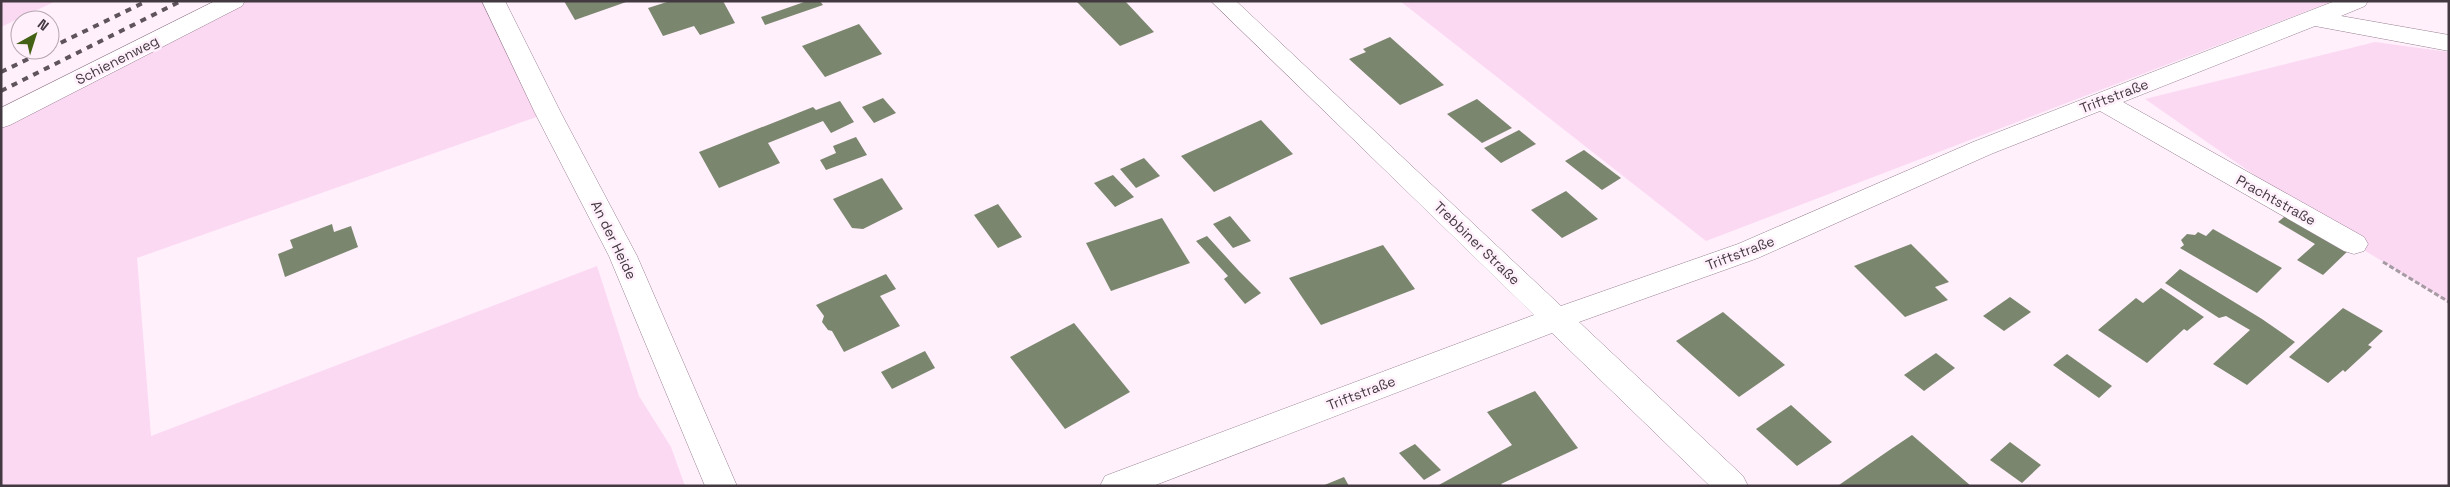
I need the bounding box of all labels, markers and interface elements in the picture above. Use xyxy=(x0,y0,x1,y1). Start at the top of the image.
north arrow xyxy=(10,10,60,60)
text: N xyxy=(34,15,52,35)
street label: Schienenweg xyxy=(72,31,162,89)
street label: Triftstraße xyxy=(2077,75,2151,117)
street label: Prachtstraße xyxy=(2233,171,2319,229)
street label: Trebbiner Straße xyxy=(1430,197,1524,289)
street label: An der Heide xyxy=(587,198,641,282)
street label: Triftstraße xyxy=(1703,232,1777,274)
street label: Triftstraße xyxy=(1324,372,1398,414)

